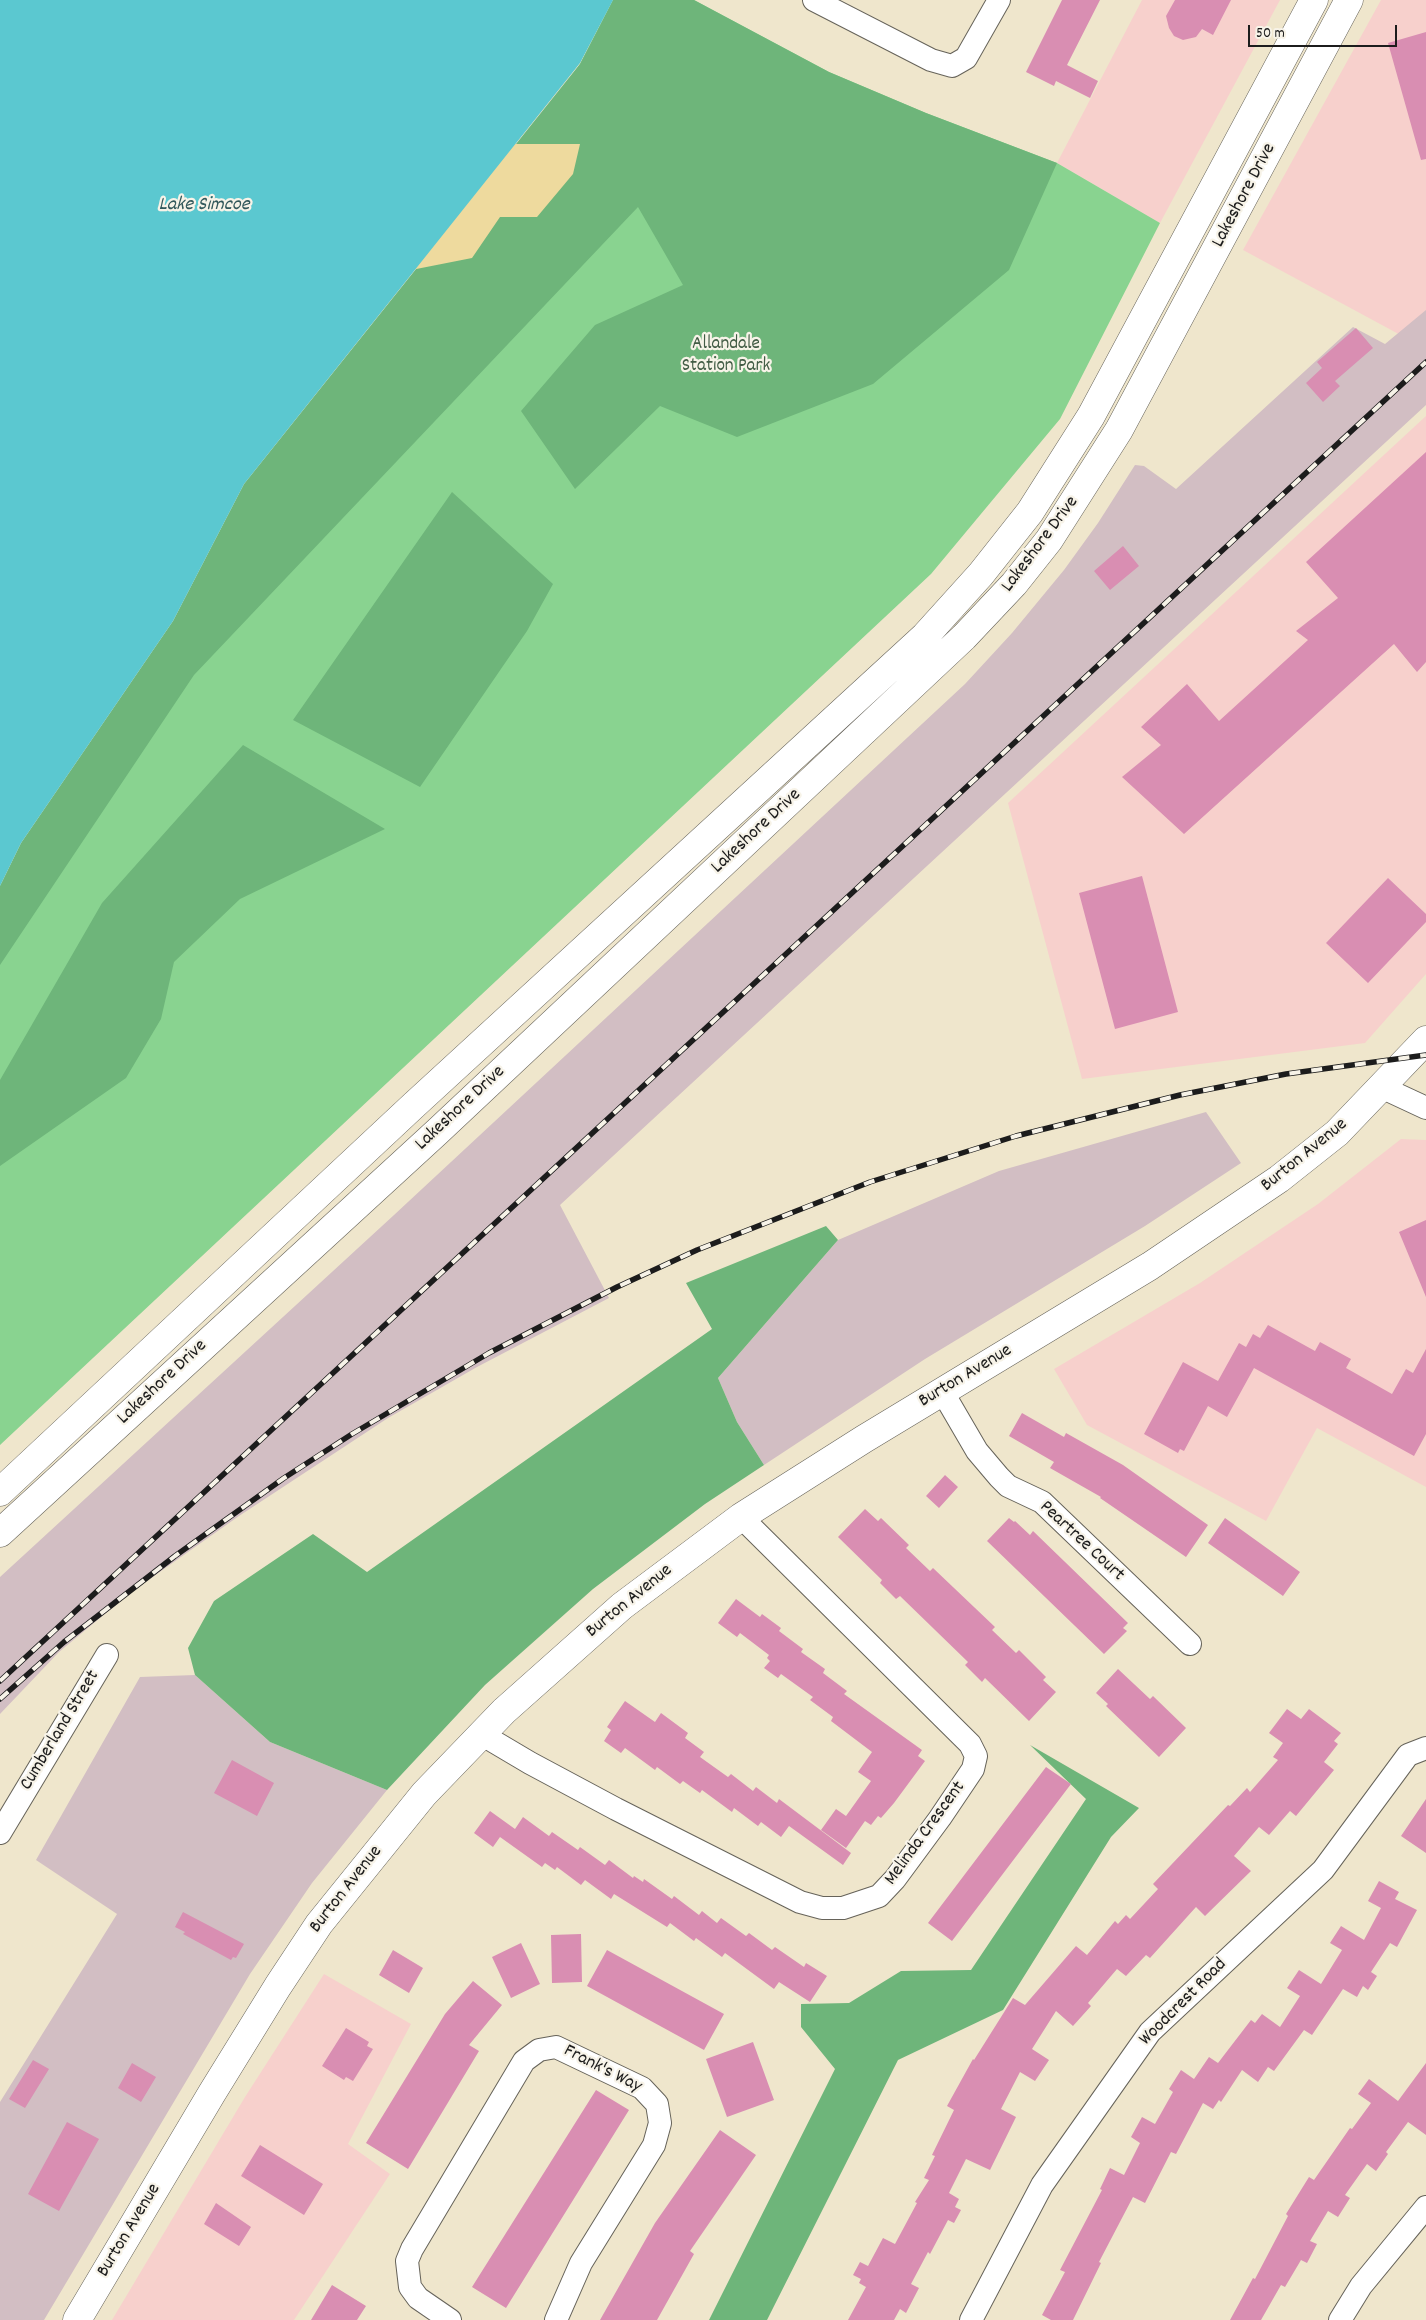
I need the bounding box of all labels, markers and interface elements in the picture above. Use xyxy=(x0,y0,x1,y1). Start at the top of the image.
scale bar xyxy=(1251,15,1400,47)
text: 50 m xyxy=(1256,23,1285,45)
street label: Lakeshore Drive xyxy=(1208,140,1282,252)
water label: Lake Simcoe xyxy=(158,194,250,218)
park label: Allandale Station Park xyxy=(682,334,770,378)
street label: Lakeshore Drive xyxy=(997,492,1085,598)
street label: Lakeshore Drive xyxy=(707,785,807,879)
street label: Lakeshore Drive xyxy=(411,1062,511,1156)
street label: Burton Avenue xyxy=(1257,1114,1353,1198)
street label: Lakeshore Drive xyxy=(113,1336,213,1430)
street label: Burton Avenue xyxy=(915,1340,1017,1414)
street label: Peartree Court xyxy=(1034,1497,1128,1587)
street label: Burton Avenue xyxy=(582,1560,678,1644)
street label: Cumberland Street xyxy=(16,1667,106,1795)
street label: Melinda Crescent xyxy=(881,1778,971,1890)
street label: Burton Avenue xyxy=(306,1842,388,1938)
street label: Woodcrest Road xyxy=(1135,1954,1233,2052)
street label: Frank's Way xyxy=(559,2041,645,2099)
street label: Burton Avenue xyxy=(93,2180,167,2282)

